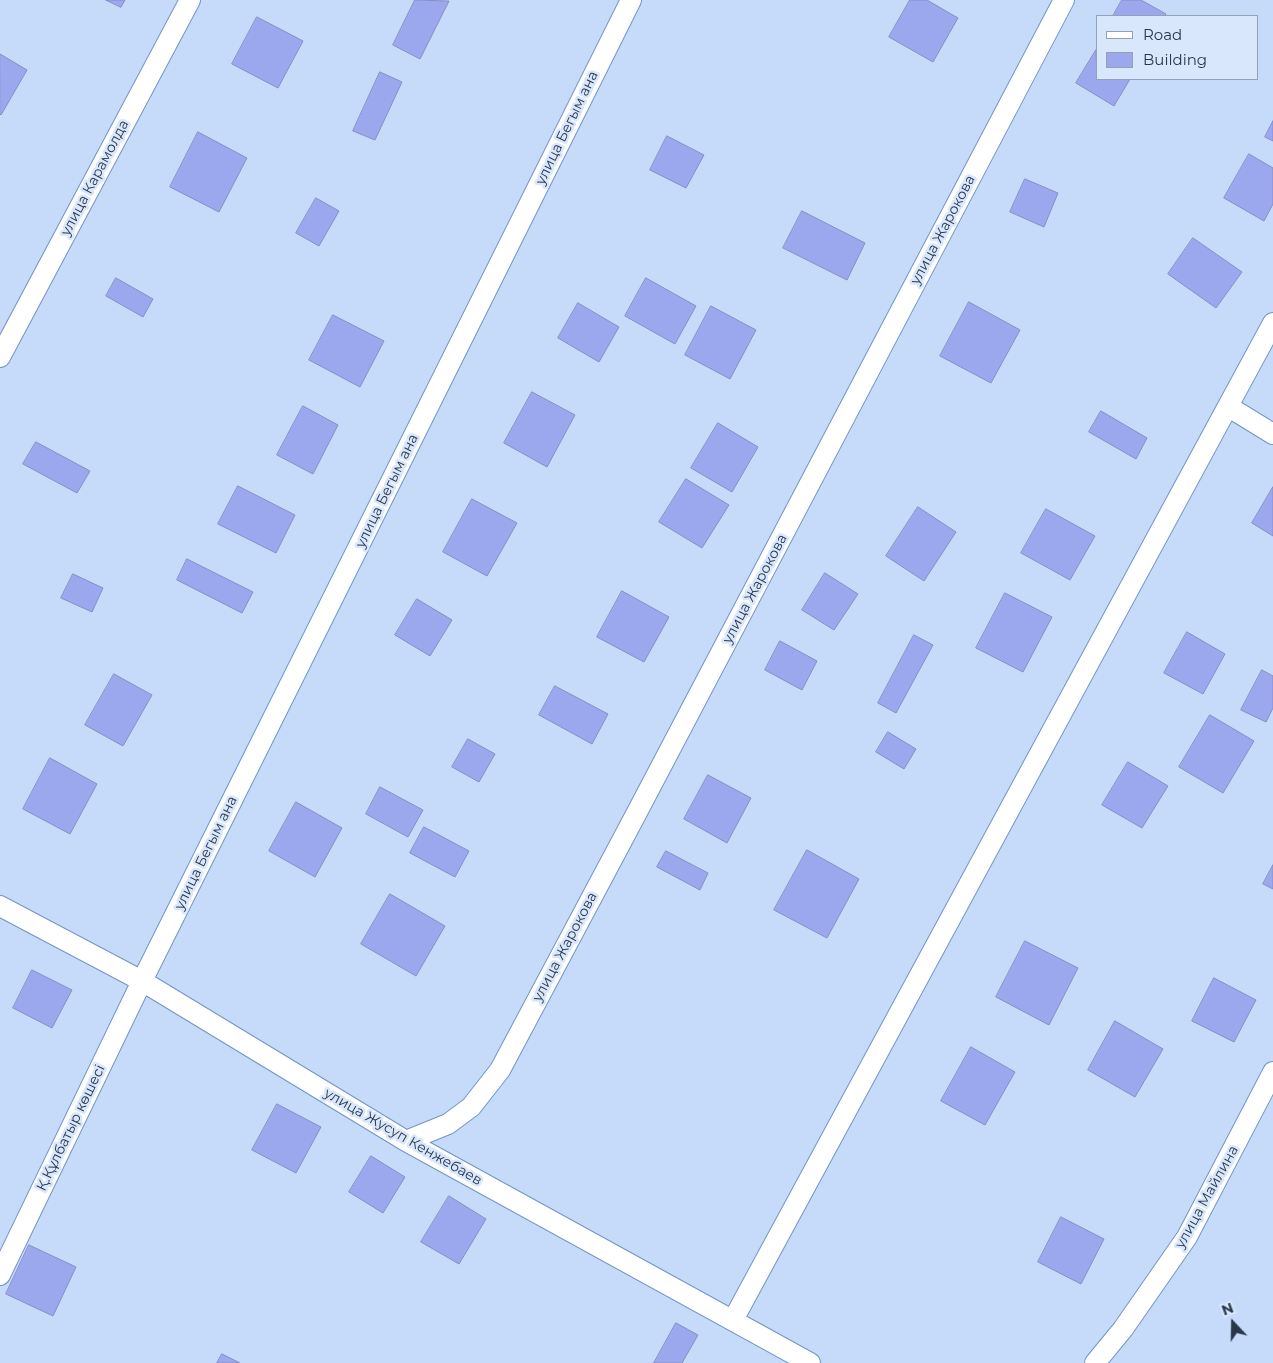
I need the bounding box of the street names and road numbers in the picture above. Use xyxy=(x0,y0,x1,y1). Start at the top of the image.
street label: улица Бегым ана xyxy=(532,68,602,188)
street label: улица Карамолда xyxy=(57,117,133,239)
street label: улица Жарокова xyxy=(907,172,979,288)
street label: улица Бегым ана xyxy=(352,431,422,551)
street label: улица Жарокова xyxy=(719,531,791,647)
street label: улица Бегым ана xyxy=(171,793,241,913)
street label: улица Жарокова xyxy=(529,889,601,1005)
street label: Қ.Құлбатыр көшесі xyxy=(33,1062,109,1194)
street label: улица Жусуп Кенжебаев xyxy=(321,1085,485,1189)
street label: улица Майлина xyxy=(1172,1143,1242,1251)

